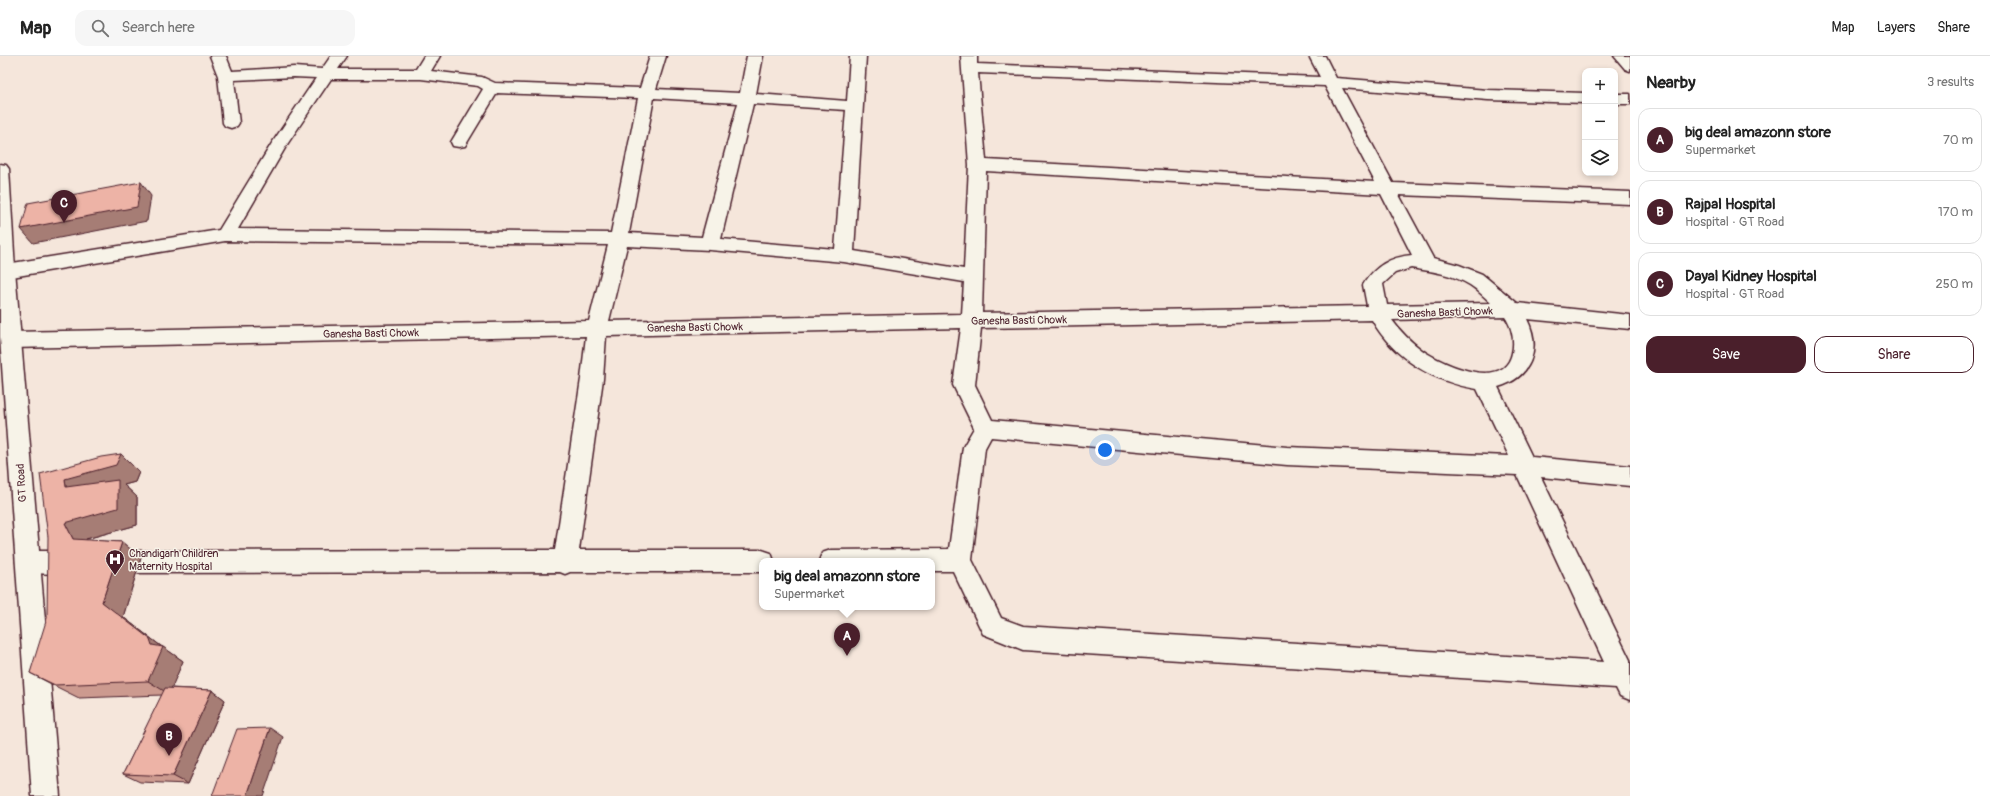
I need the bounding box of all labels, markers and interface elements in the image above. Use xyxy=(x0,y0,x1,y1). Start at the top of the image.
search box xyxy=(75,10,355,46)
text: Map xyxy=(20,16,51,40)
icon: search xyxy=(89,17,111,39)
text: Search here xyxy=(121,18,195,37)
text: Map xyxy=(1832,19,1855,36)
text: Layers xyxy=(1877,19,1915,36)
text: Share xyxy=(1937,19,1970,36)
map controls xyxy=(1582,68,1618,176)
button: + xyxy=(1582,68,1618,104)
text: Nearby xyxy=(1646,72,1695,93)
text: 3 results xyxy=(1927,74,1974,90)
button: − xyxy=(1582,104,1618,140)
text: big deal amazonn store xyxy=(1685,123,1831,142)
text: A xyxy=(1656,132,1664,148)
text: 70 m xyxy=(1943,132,1973,148)
button: layers xyxy=(1582,140,1618,176)
text: Supermarket xyxy=(1685,142,1756,158)
pin: C xyxy=(51,190,77,223)
text: Rajpal Hospital xyxy=(1685,195,1776,214)
text: B xyxy=(1656,204,1664,220)
text: 170 m xyxy=(1938,204,1973,220)
text: Hospital · GT Road xyxy=(1685,214,1784,230)
text: Dayal Kidney Hospital xyxy=(1685,267,1817,286)
text: C xyxy=(1656,276,1664,292)
text: 250 m xyxy=(1935,276,1973,292)
text: Hospital · GT Road xyxy=(1685,286,1784,302)
street label: Ganesha Basti Chowk xyxy=(1397,304,1494,321)
street label: Ganesha Basti Chowk xyxy=(971,313,1068,328)
street label: Ganesha Basti Chowk xyxy=(647,320,744,335)
street label: Ganesha Basti Chowk xyxy=(323,326,420,341)
button: Save xyxy=(1646,336,1806,373)
button: Share xyxy=(1814,336,1974,373)
your location xyxy=(1095,440,1115,460)
street label: GT Road xyxy=(14,463,29,503)
place label: Chandigarh Children Maternity Hospital xyxy=(129,547,219,573)
hospital icon: Chandigarh Children Maternity Hospital xyxy=(104,548,126,576)
popup xyxy=(759,558,935,610)
text: big deal amazonn store xyxy=(774,567,920,586)
text: Supermarket xyxy=(774,586,845,602)
pin: A xyxy=(834,623,860,656)
pin: B xyxy=(156,723,182,756)

